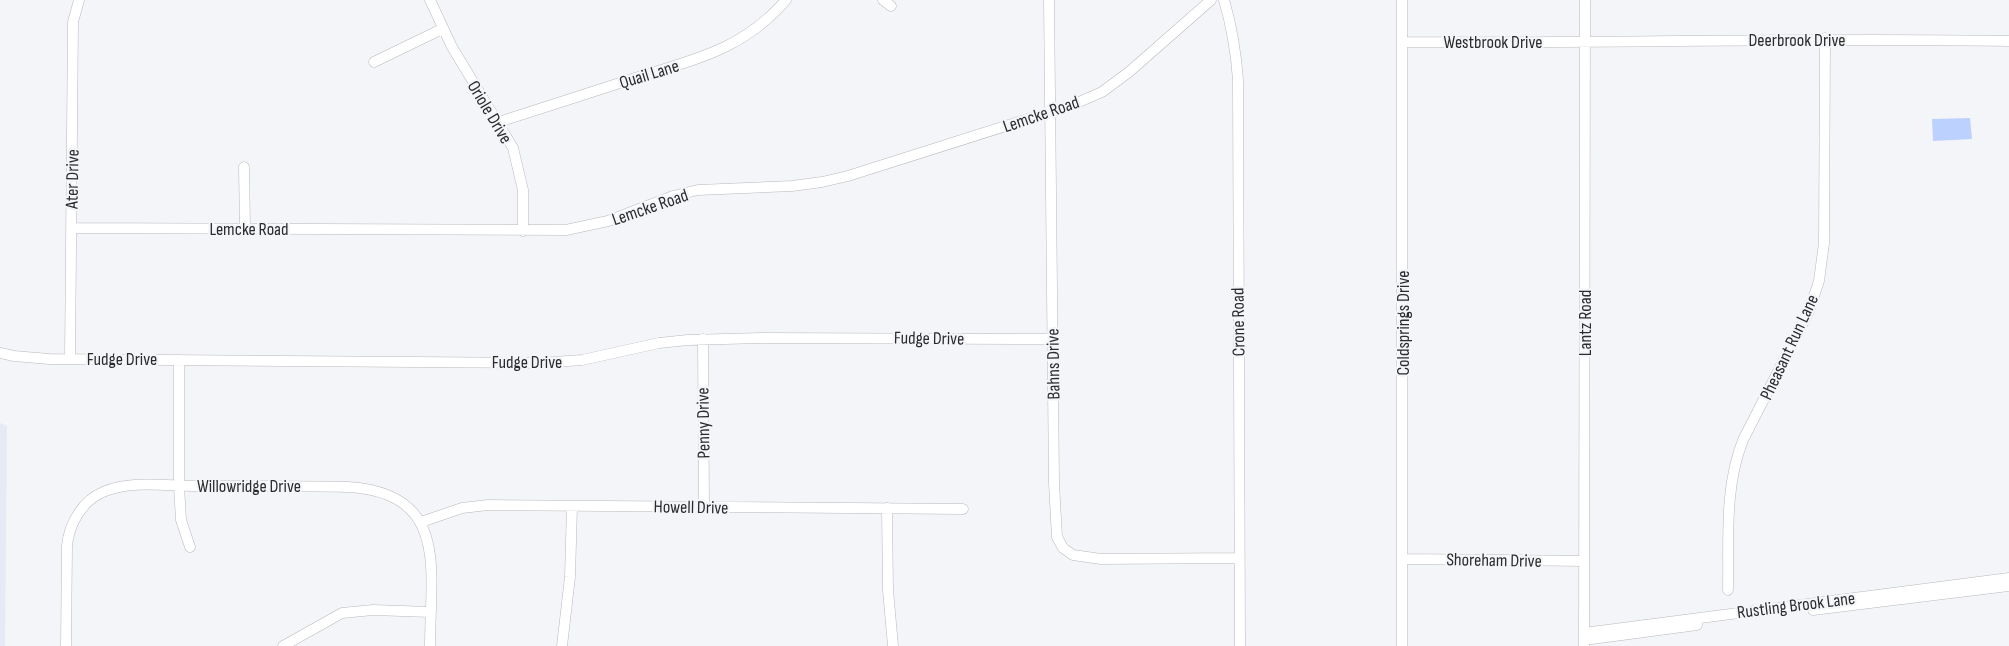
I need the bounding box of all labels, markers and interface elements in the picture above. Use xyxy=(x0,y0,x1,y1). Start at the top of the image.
street label: Deerbrook Drive xyxy=(1749,30,1845,51)
street label: Westbrook Drive xyxy=(1443,32,1543,53)
street label: Quail Lane xyxy=(617,55,682,93)
street label: Oriole Drive xyxy=(463,77,517,148)
street label: Lemcke Road xyxy=(1000,92,1082,137)
street label: Ater Drive xyxy=(61,149,84,210)
street label: Lemcke Road xyxy=(609,185,691,230)
street label: Lemcke Road xyxy=(209,219,289,240)
street label: Coldsprings Drive xyxy=(1393,271,1414,375)
street label: Crone Road xyxy=(1227,287,1250,357)
street label: Lantz Road xyxy=(1575,290,1596,356)
street label: Pheasant Run Lane xyxy=(1756,291,1823,403)
street label: Fudge Drive xyxy=(894,327,964,350)
street label: Bahns Drive xyxy=(1042,328,1065,400)
street label: Fudge Drive xyxy=(87,349,157,370)
street label: Fudge Drive xyxy=(492,352,562,373)
street label: Penny Drive xyxy=(692,387,715,459)
street label: Willowridge Drive xyxy=(197,476,301,497)
street label: Howell Drive xyxy=(653,496,729,519)
street label: Shoreham Drive xyxy=(1446,549,1542,572)
street label: Rustling Brook Lane xyxy=(1736,588,1856,623)

